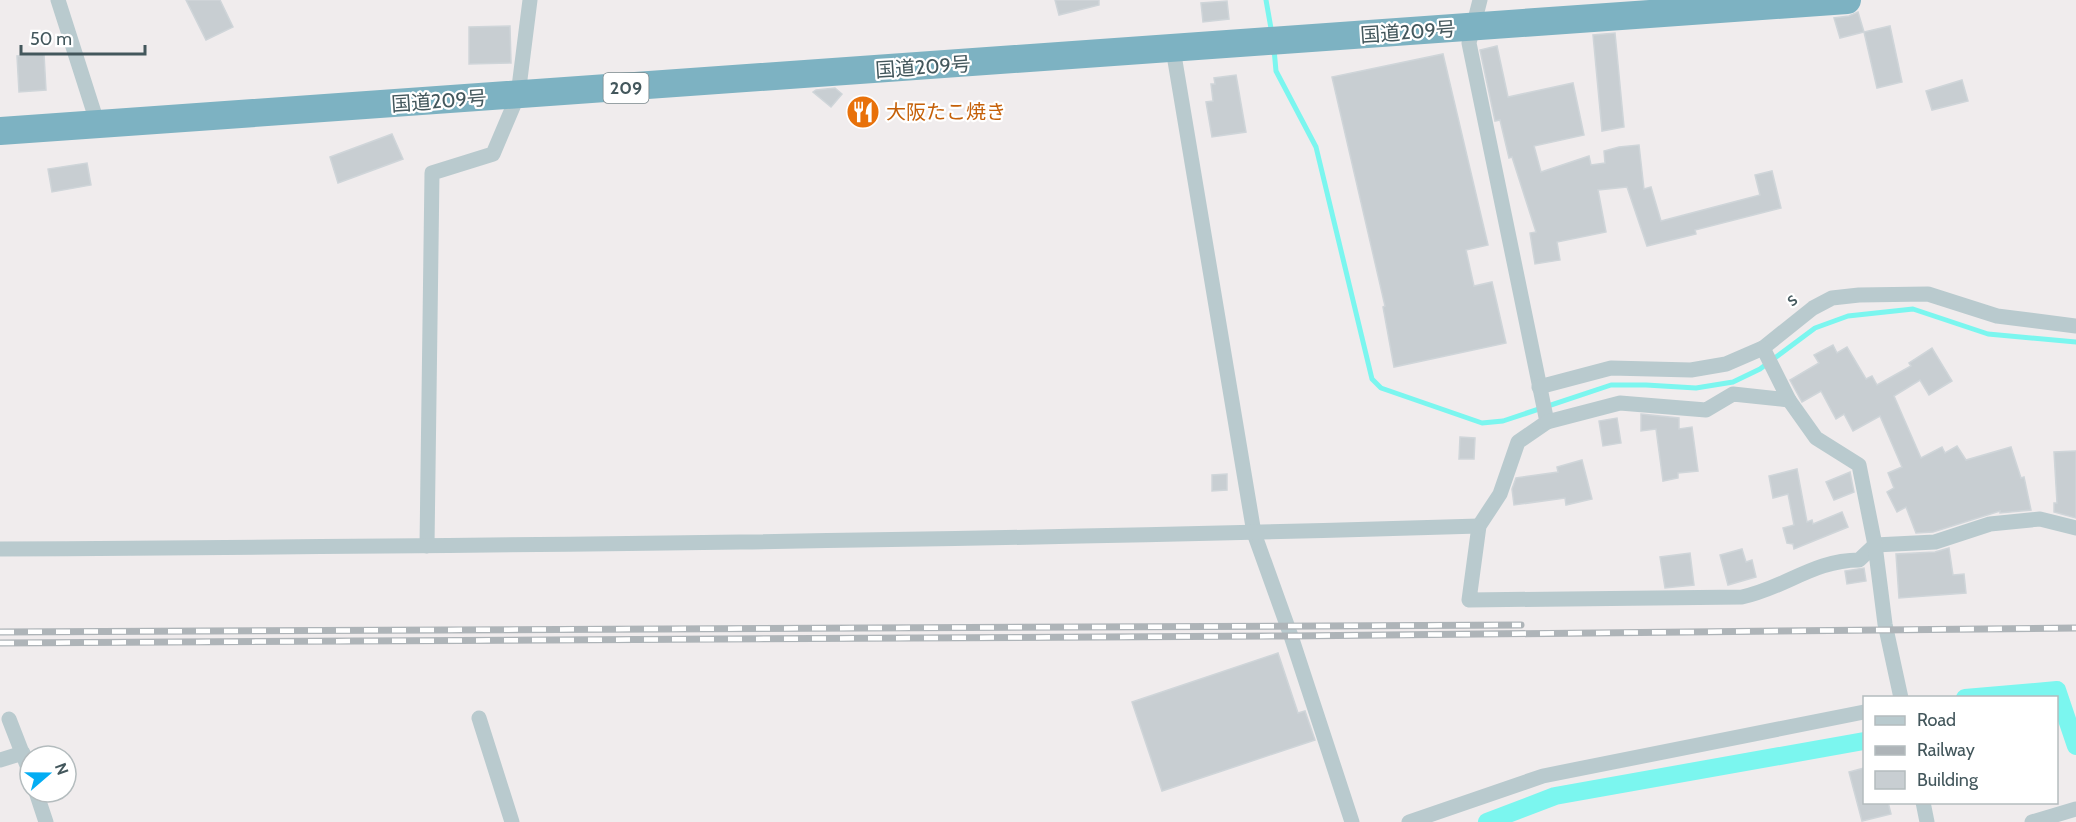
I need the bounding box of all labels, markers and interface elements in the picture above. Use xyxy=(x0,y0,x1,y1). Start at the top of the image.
street label: 国道209号 xyxy=(1359,17,1457,47)
scale bar xyxy=(21,18,146,56)
text: 50 m xyxy=(30,28,72,50)
street label: 国道209号 xyxy=(874,52,972,82)
road number: 209 xyxy=(604,73,648,103)
street label: 国道209号 xyxy=(390,86,488,116)
restaurant icon: 大阪たこ焼き xyxy=(845,94,881,130)
place label: 大阪たこ焼き xyxy=(886,100,1006,124)
street label: s xyxy=(1780,287,1802,311)
legend xyxy=(1863,696,2058,804)
text: Road xyxy=(1917,709,1956,731)
text: Railway xyxy=(1917,739,1975,761)
north arrow xyxy=(18,744,78,804)
text: N xyxy=(51,760,72,778)
text: Building xyxy=(1917,769,1979,791)

